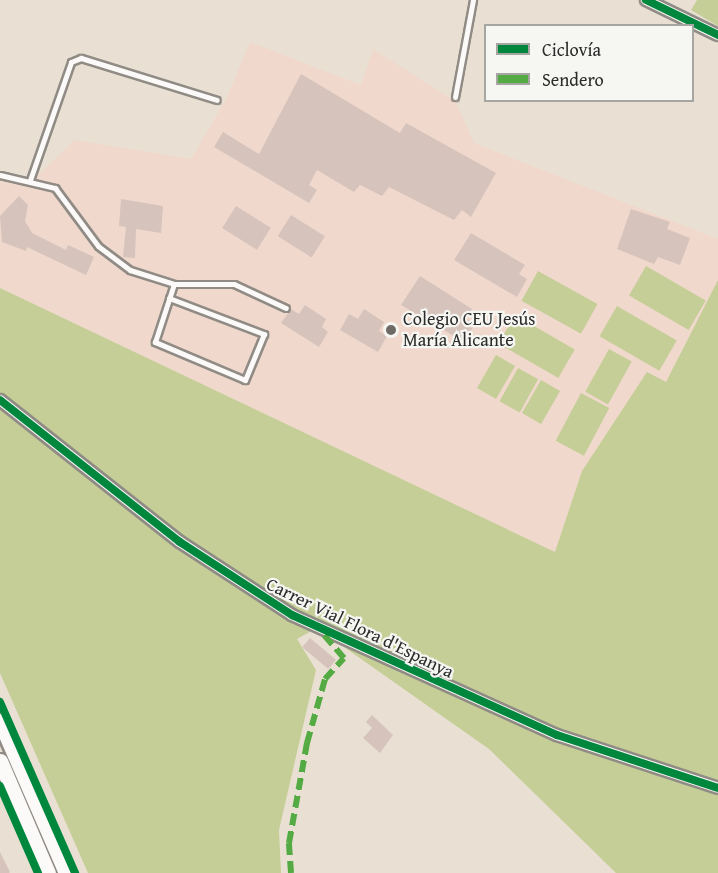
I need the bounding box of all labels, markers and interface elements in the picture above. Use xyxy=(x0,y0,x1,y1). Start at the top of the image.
legend xyxy=(484,24,694,102)
text: Ciclovía xyxy=(542,36,601,63)
text: Sendero xyxy=(542,66,604,93)
place label: Colegio CEU Jesús María Alicante xyxy=(403,309,535,352)
marker: Colegio CEU Jesús María Alicante xyxy=(384,323,398,337)
street label: Carrer Vial Flora d'Espanya xyxy=(263,573,457,683)

